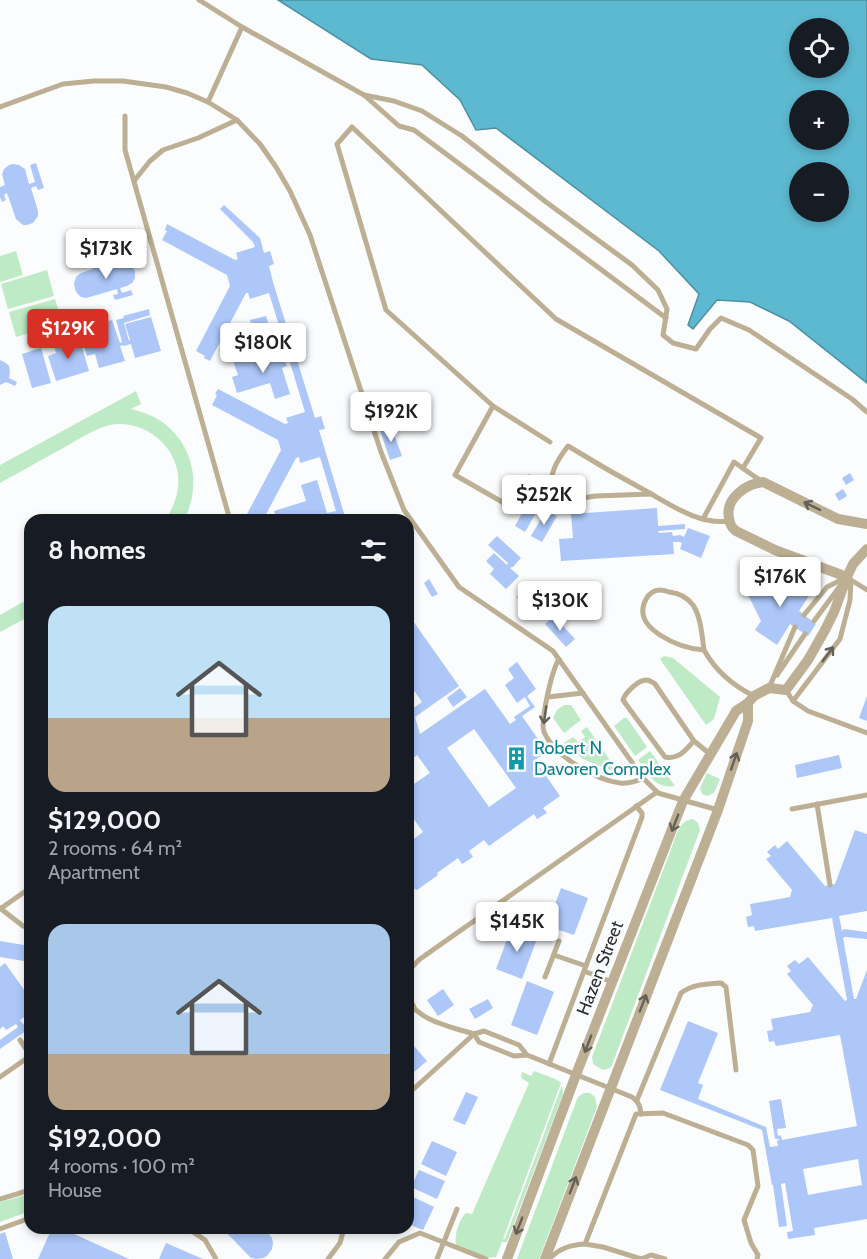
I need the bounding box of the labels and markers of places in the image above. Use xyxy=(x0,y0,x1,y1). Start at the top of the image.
pin: $173K xyxy=(64,229,148,280)
pin: $129K xyxy=(26,309,110,360)
pin: $180K xyxy=(221,323,305,374)
pin: $192K xyxy=(349,392,433,443)
pin: $252K xyxy=(502,475,586,526)
pin: $176K xyxy=(738,557,822,608)
pin: $130K xyxy=(518,581,602,632)
place label: Robert N Davoren Complex xyxy=(534,737,671,780)
building icon: Robert N Davoren Complex xyxy=(503,745,529,771)
pin: $145K xyxy=(475,902,559,953)

